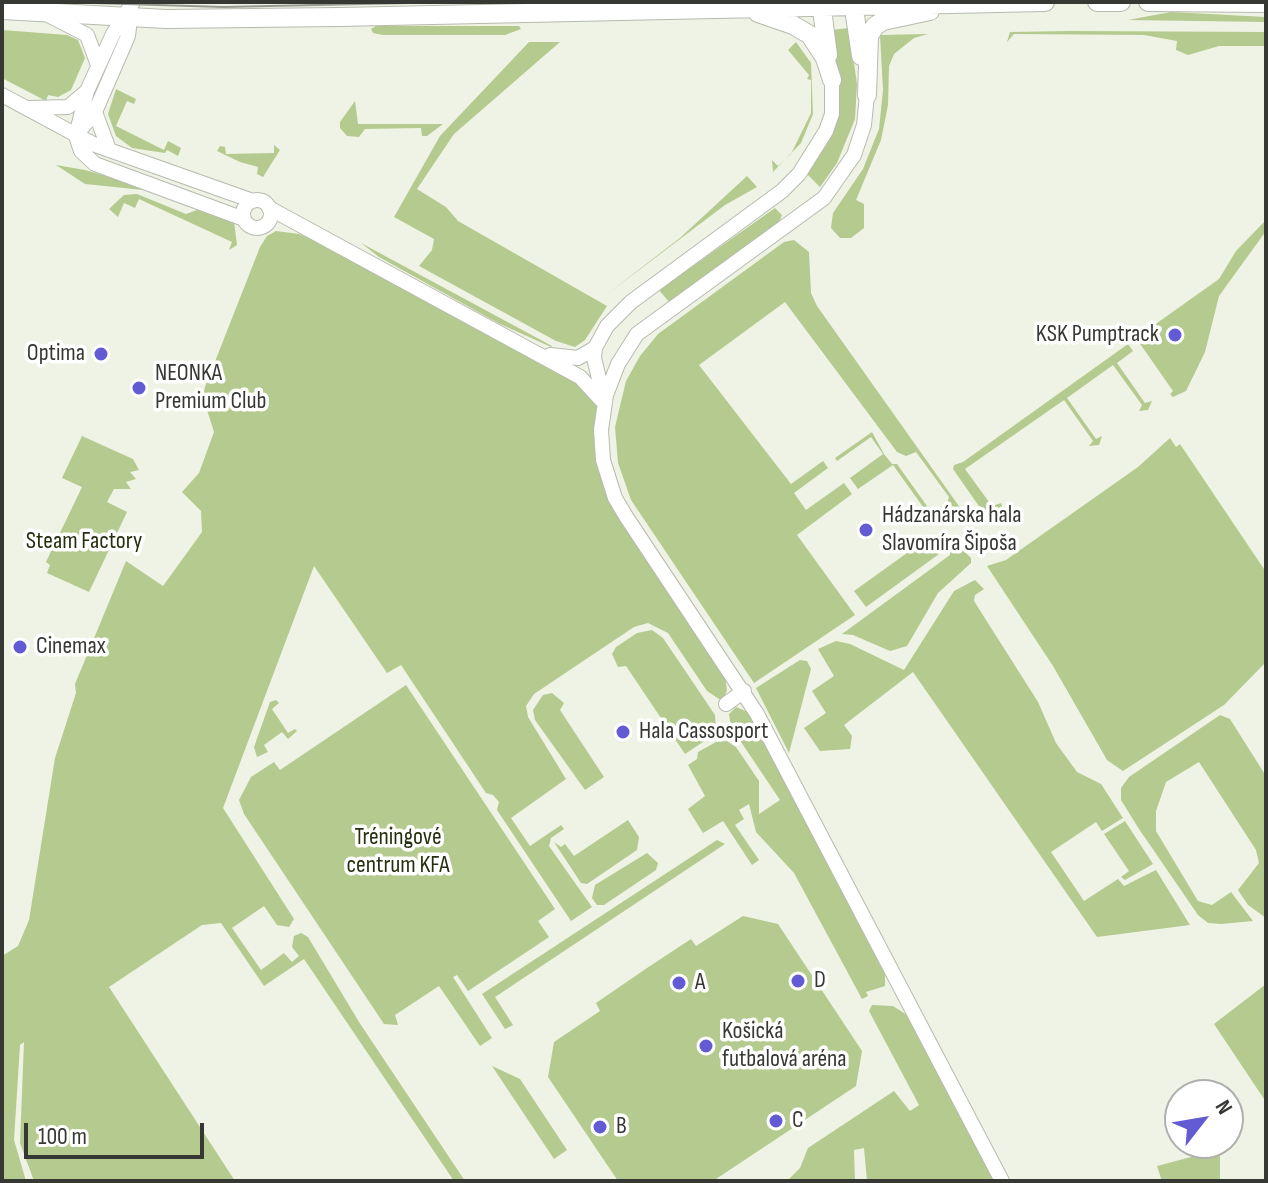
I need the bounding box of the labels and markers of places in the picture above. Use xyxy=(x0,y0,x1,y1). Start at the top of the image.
place label: KSK Pumptrack xyxy=(1036,321,1159,349)
marker: KSK Pumptrack xyxy=(1166,326,1184,344)
place label: Optima xyxy=(27,340,85,368)
marker: Optima xyxy=(92,345,110,363)
place label: NEONKA Premium Club xyxy=(155,360,267,416)
marker: NEONKA Premium Club xyxy=(130,379,148,397)
place label: Hádzanárska hala Slavomíra Šipoša xyxy=(882,502,1021,558)
marker: Hádzanárska hala Slavomíra Šipoša xyxy=(857,521,875,539)
place label: Cinemax xyxy=(36,633,106,661)
marker: Cinemax xyxy=(11,638,29,656)
place label: Hala Cassosport xyxy=(639,718,768,746)
marker: Hala Cassosport xyxy=(614,723,632,741)
place label: D xyxy=(814,967,826,995)
place label: A xyxy=(695,969,705,997)
marker: D xyxy=(789,972,807,990)
marker: A xyxy=(670,974,688,992)
place label: Košická futbalová aréna xyxy=(722,1018,847,1074)
marker: Košická futbalová aréna xyxy=(697,1037,715,1055)
place label: C xyxy=(792,1107,804,1135)
marker: C xyxy=(767,1112,785,1130)
place label: B xyxy=(616,1113,627,1141)
marker: B xyxy=(591,1118,609,1136)

